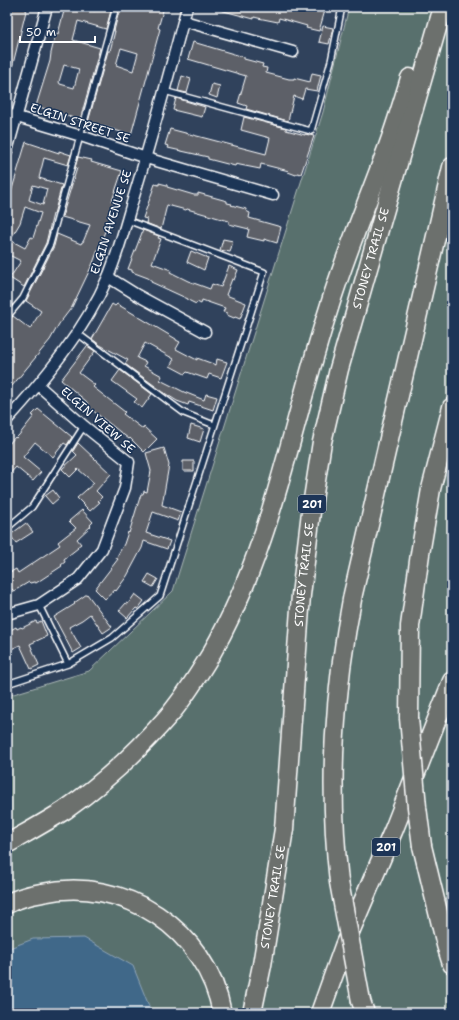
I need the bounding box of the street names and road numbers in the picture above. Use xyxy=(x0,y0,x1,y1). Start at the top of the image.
street label: ELGIN STREET SE xyxy=(28,99,132,147)
street label: ELGIN AVENUE SE xyxy=(87,168,135,276)
street label: STONEY TRAIL SE xyxy=(349,206,393,311)
street label: ELGIN VIEW SE xyxy=(57,383,139,457)
road number: 201 xyxy=(298,495,326,513)
street label: STONEY TRAIL SE xyxy=(291,522,318,627)
road number: 201 xyxy=(372,838,400,856)
street label: STONEY TRAIL SE xyxy=(257,844,289,950)

